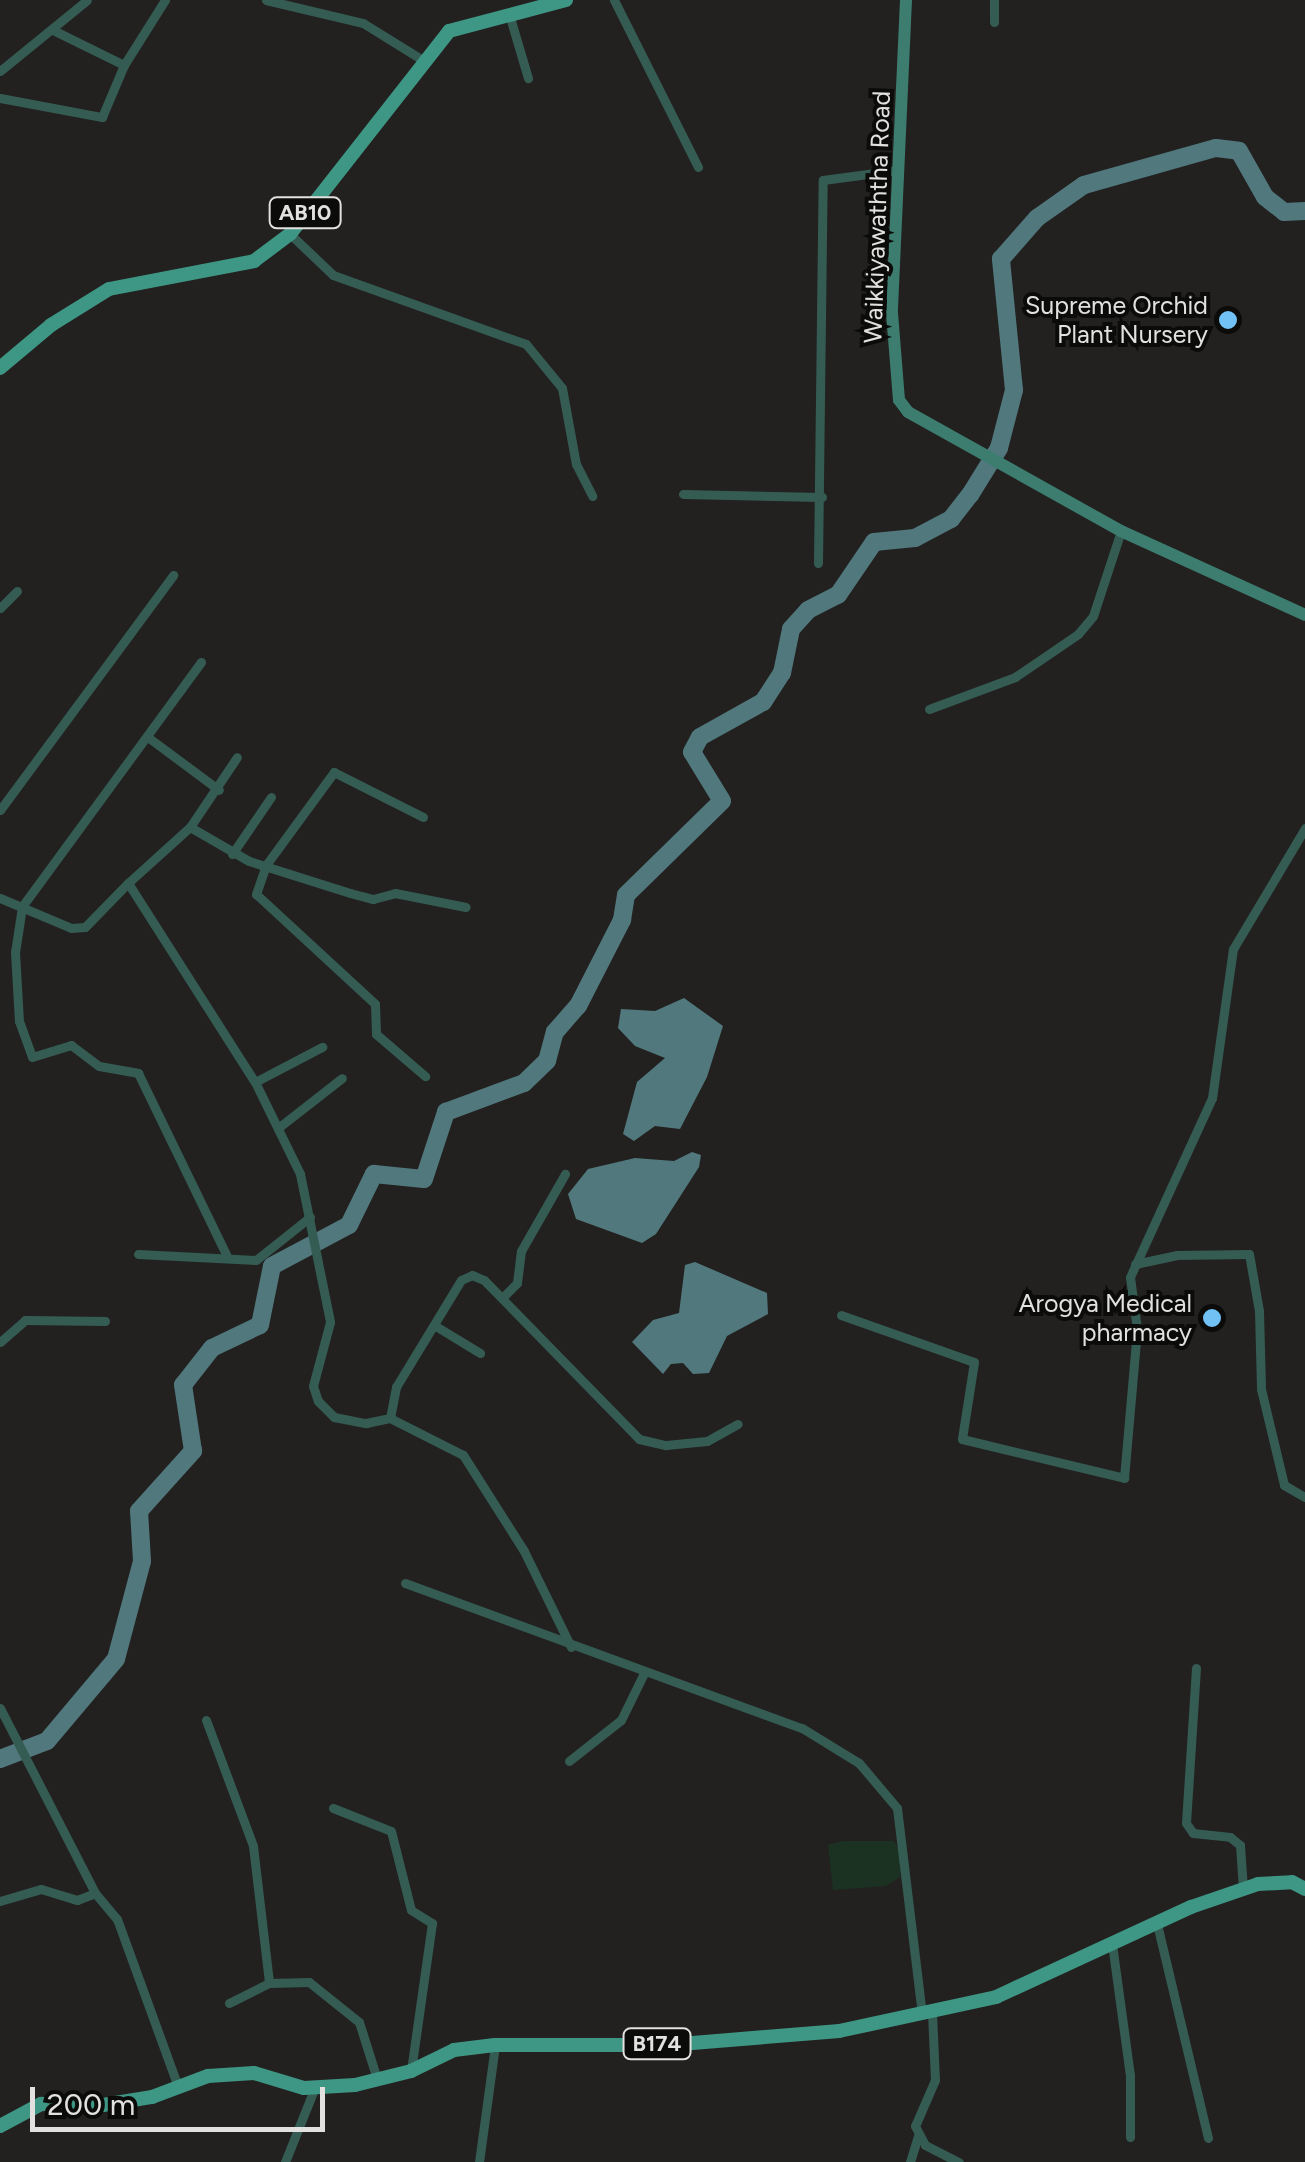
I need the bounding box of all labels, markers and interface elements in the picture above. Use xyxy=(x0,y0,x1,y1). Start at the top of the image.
street label: Waikkiyawaththa Road xyxy=(858,90,896,344)
road number: AB10 xyxy=(268,196,342,230)
place label: Supreme Orchid Plant Nursery xyxy=(1025,291,1208,350)
marker: Supreme Orchid Plant Nursery xyxy=(1217,309,1239,331)
place label: Arogya Medical pharmacy xyxy=(1019,1289,1192,1348)
marker: Arogya Medical pharmacy xyxy=(1201,1307,1223,1329)
road number: B174 xyxy=(622,2027,692,2061)
scale bar xyxy=(35,2067,330,2129)
text: 200 m xyxy=(47,2086,135,2123)

